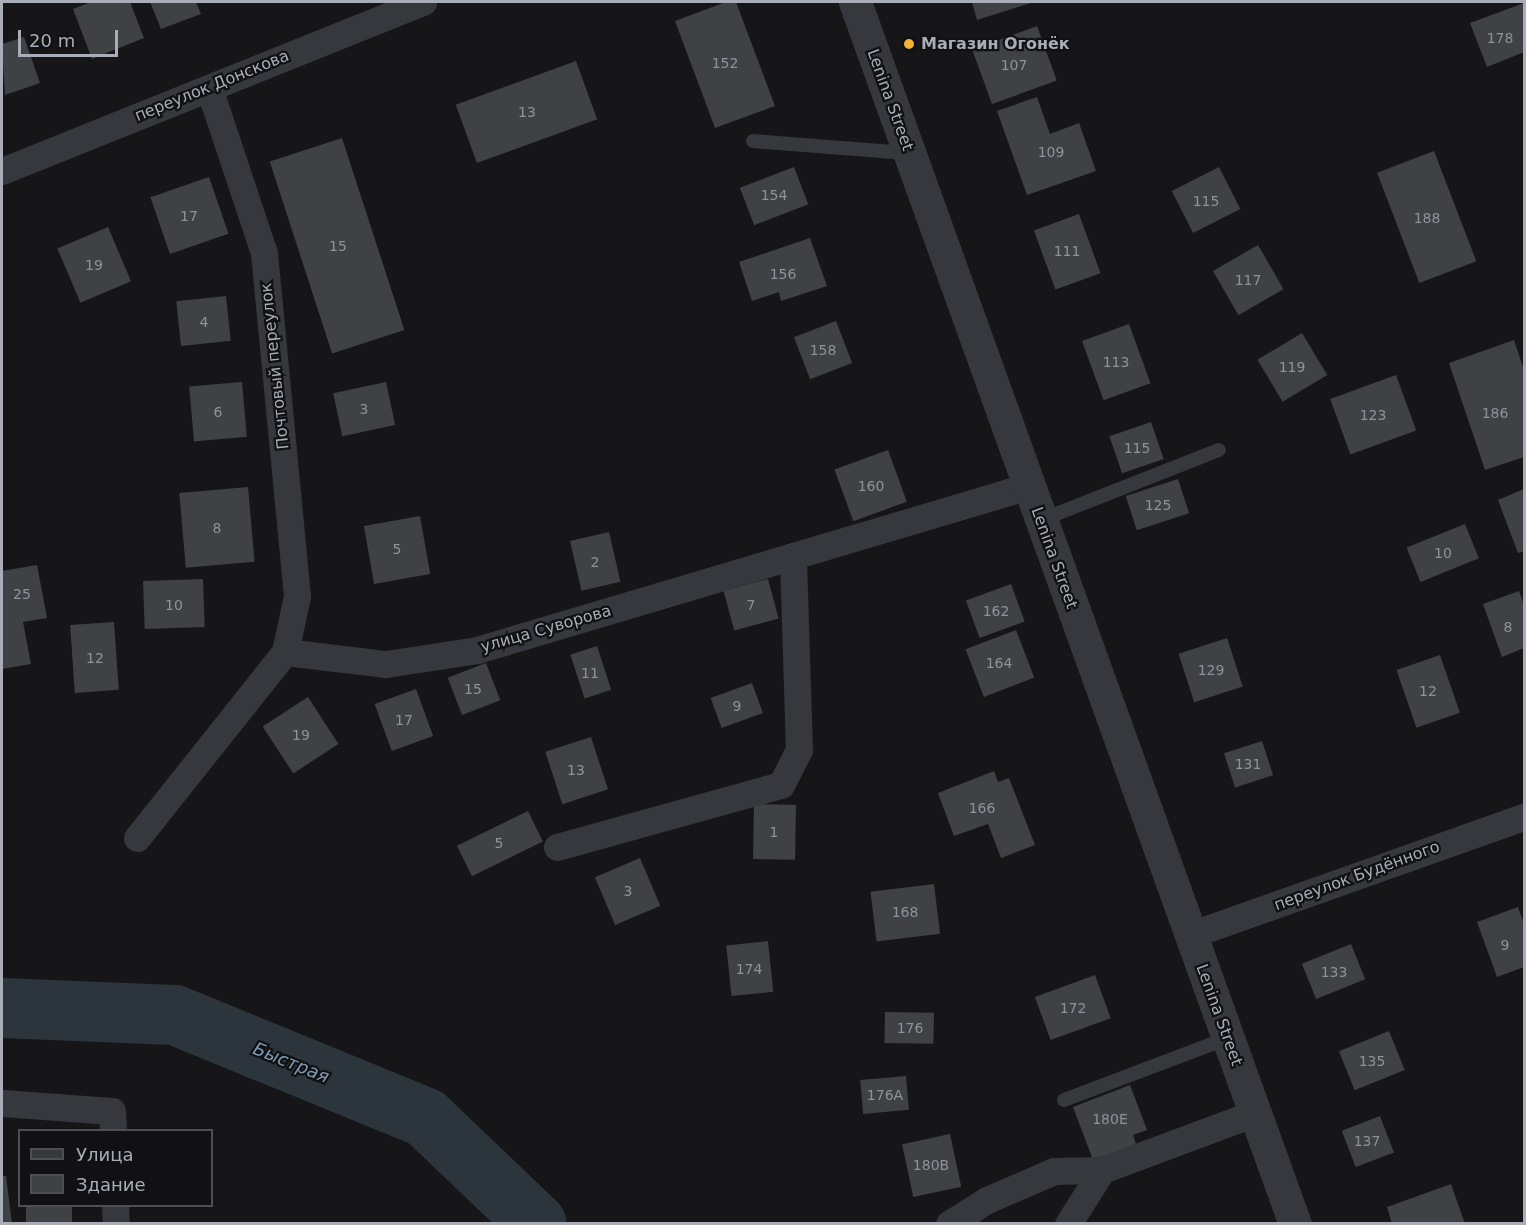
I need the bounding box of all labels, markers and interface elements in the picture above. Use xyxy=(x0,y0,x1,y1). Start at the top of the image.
scale bar xyxy=(21,18,122,56)
text: 20 m xyxy=(29,30,75,51)
house number: 178 xyxy=(1487,30,1513,46)
place label: Магазин Огонёк xyxy=(921,34,1070,54)
marker: Магазин Огонёк xyxy=(902,37,916,51)
street label: переулок Донскова xyxy=(132,46,292,126)
street label: Lenina Street xyxy=(863,47,917,153)
house number: 152 xyxy=(712,55,738,71)
house number: 107 xyxy=(1001,57,1027,73)
house number: 13 xyxy=(518,104,536,120)
house number: 109 xyxy=(1038,144,1064,160)
house number: 154 xyxy=(761,187,787,203)
house number: 115 xyxy=(1193,193,1219,209)
house number: 17 xyxy=(180,208,198,224)
house number: 188 xyxy=(1414,210,1440,226)
house number: 15 xyxy=(329,238,347,254)
house number: 111 xyxy=(1054,243,1080,259)
house number: 19 xyxy=(85,257,103,273)
house number: 156 xyxy=(770,266,796,282)
house number: 117 xyxy=(1235,272,1261,288)
street label: Почтовый переулок xyxy=(257,282,293,450)
house number: 4 xyxy=(200,314,208,330)
house number: 158 xyxy=(810,342,836,358)
house number: 113 xyxy=(1103,354,1129,370)
house number: 119 xyxy=(1279,359,1305,375)
house number: 3 xyxy=(360,401,368,417)
house number: 6 xyxy=(214,404,222,420)
house number: 186 xyxy=(1482,405,1508,421)
house number: 123 xyxy=(1360,407,1386,423)
house number: 115 xyxy=(1124,440,1150,456)
house number: 160 xyxy=(858,478,884,494)
house number: 125 xyxy=(1145,497,1171,513)
street label: Lenina Street xyxy=(1027,505,1081,611)
house number: 8 xyxy=(213,520,221,536)
house number: 5 xyxy=(393,541,401,557)
house number: 10 xyxy=(1434,545,1452,561)
house number: 2 xyxy=(591,554,599,570)
house number: 25 xyxy=(13,586,31,602)
house number: 10 xyxy=(165,597,183,613)
house number: 7 xyxy=(747,597,755,613)
street label: улица Суворова xyxy=(479,601,613,657)
house number: 162 xyxy=(983,603,1009,619)
house number: 8 xyxy=(1504,619,1512,635)
house number: 12 xyxy=(86,650,104,666)
house number: 164 xyxy=(986,655,1012,671)
house number: 129 xyxy=(1198,662,1224,678)
house number: 11 xyxy=(581,665,599,681)
house number: 15 xyxy=(464,681,482,697)
house number: 12 xyxy=(1419,683,1437,699)
house number: 9 xyxy=(733,698,741,714)
house number: 17 xyxy=(395,712,413,728)
house number: 19 xyxy=(292,727,310,743)
house number: 131 xyxy=(1235,756,1261,772)
house number: 13 xyxy=(567,762,585,778)
house number: 166 xyxy=(969,800,995,816)
house number: 1 xyxy=(770,824,778,840)
house number: 5 xyxy=(495,835,503,851)
street label: переулок Будённого xyxy=(1272,837,1442,915)
house number: 3 xyxy=(624,883,632,899)
house number: 168 xyxy=(892,904,918,920)
house number: 9 xyxy=(1501,937,1509,953)
house number: 174 xyxy=(736,961,762,977)
street label: Lenina Street xyxy=(1192,962,1246,1068)
house number: 133 xyxy=(1321,964,1347,980)
house number: 172 xyxy=(1060,1000,1086,1016)
house number: 176 xyxy=(897,1020,923,1036)
water label: Быстрая xyxy=(250,1038,332,1088)
house number: 135 xyxy=(1359,1053,1385,1069)
house number: 176А xyxy=(867,1087,903,1103)
house number: 180Е xyxy=(1092,1111,1128,1127)
legend xyxy=(18,1129,213,1207)
house number: 137 xyxy=(1354,1133,1380,1149)
text: Улица xyxy=(76,1144,133,1165)
house number: 180В xyxy=(913,1157,949,1173)
text: Здание xyxy=(76,1174,146,1195)

